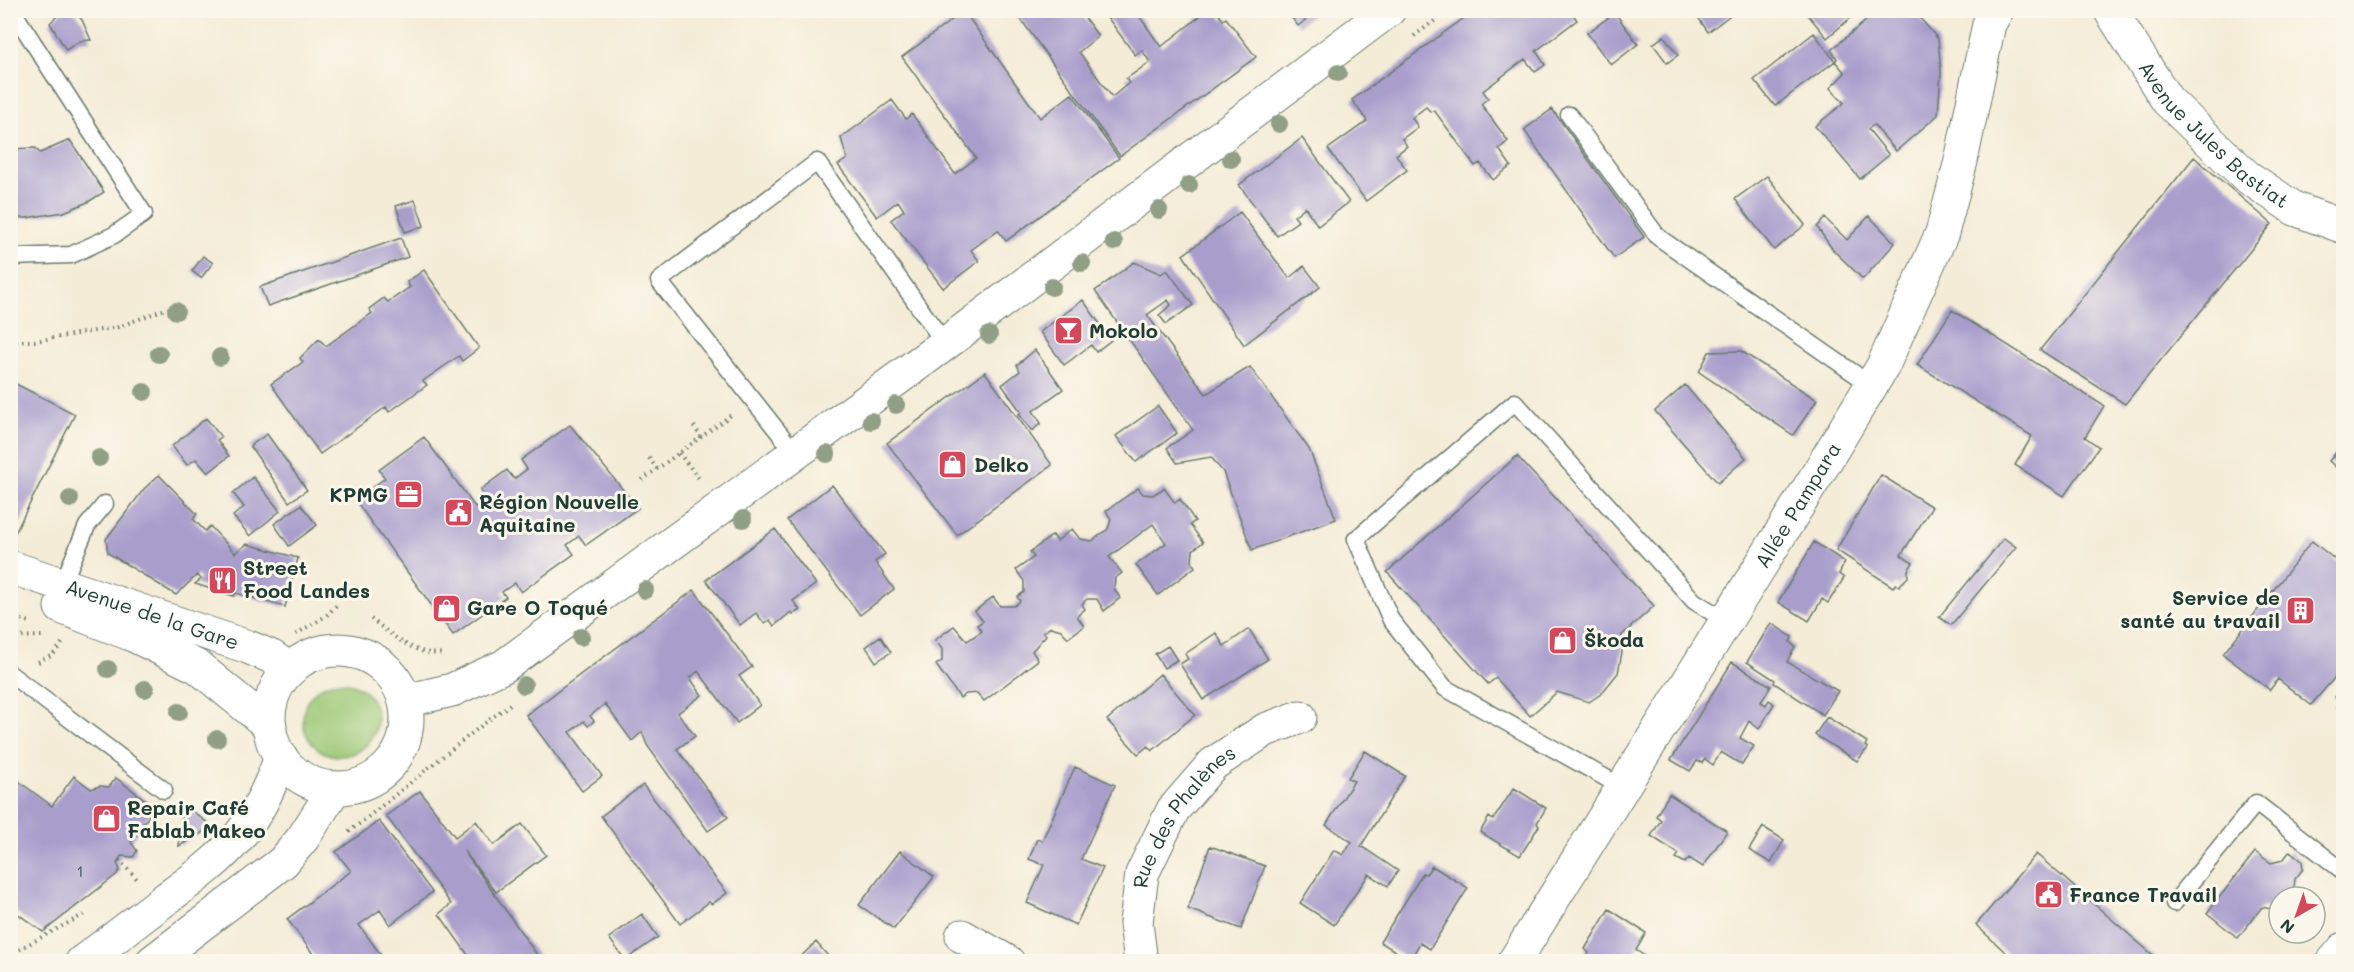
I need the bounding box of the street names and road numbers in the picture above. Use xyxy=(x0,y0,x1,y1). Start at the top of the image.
street label: Avenue Jules Bastiat xyxy=(2134,56,2294,213)
street label: Allée Pampara xyxy=(1749,437,1846,572)
street label: Avenue de la Gare xyxy=(63,573,242,655)
street label: Rue des Phalènes xyxy=(1126,739,1240,889)

